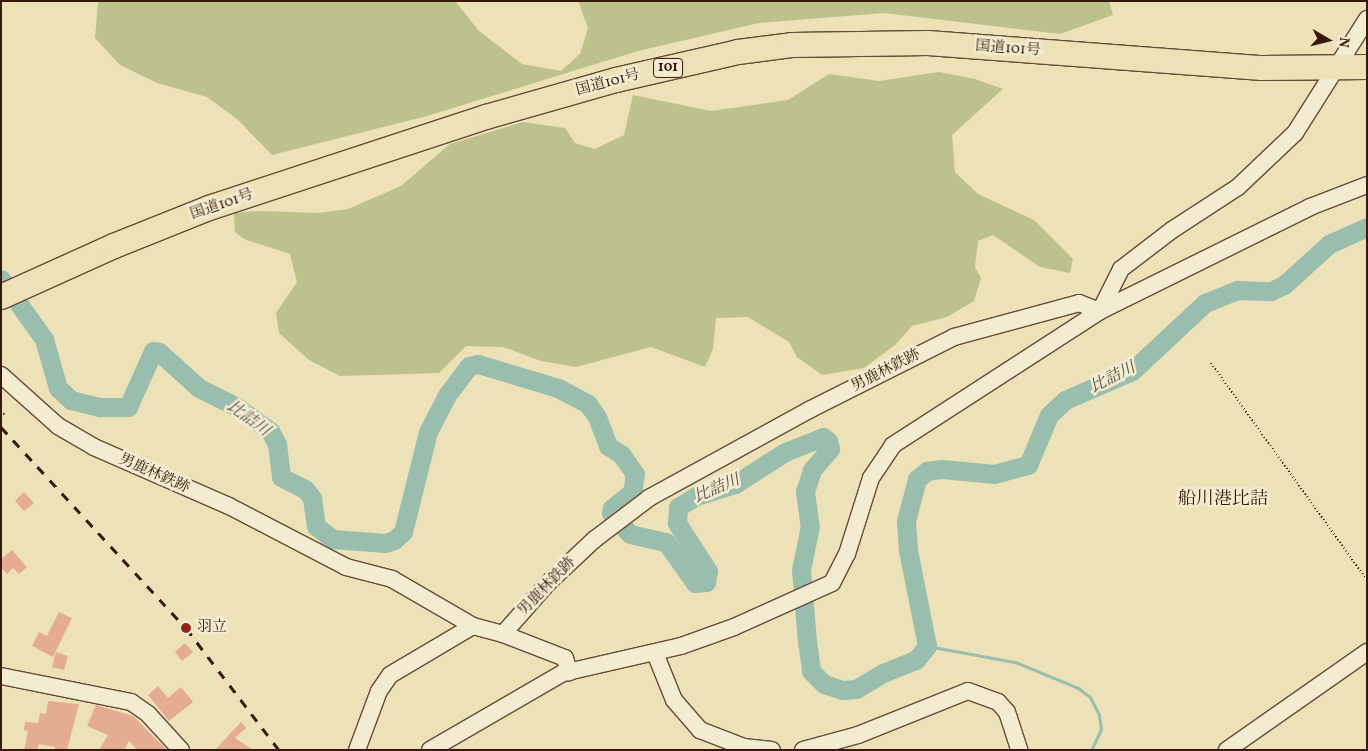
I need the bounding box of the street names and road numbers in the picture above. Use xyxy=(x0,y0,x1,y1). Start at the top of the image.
street label: 国道101号 xyxy=(975,38,1041,60)
road number: 101 xyxy=(653,56,683,80)
street label: 国道101号 xyxy=(574,66,642,100)
street label: 国道101号 xyxy=(188,186,256,224)
street label: 男鹿林鉄跡 xyxy=(849,346,923,396)
street label: 男鹿林鉄跡 xyxy=(116,451,192,497)
street label: 男鹿林鉄跡 xyxy=(514,554,580,620)

